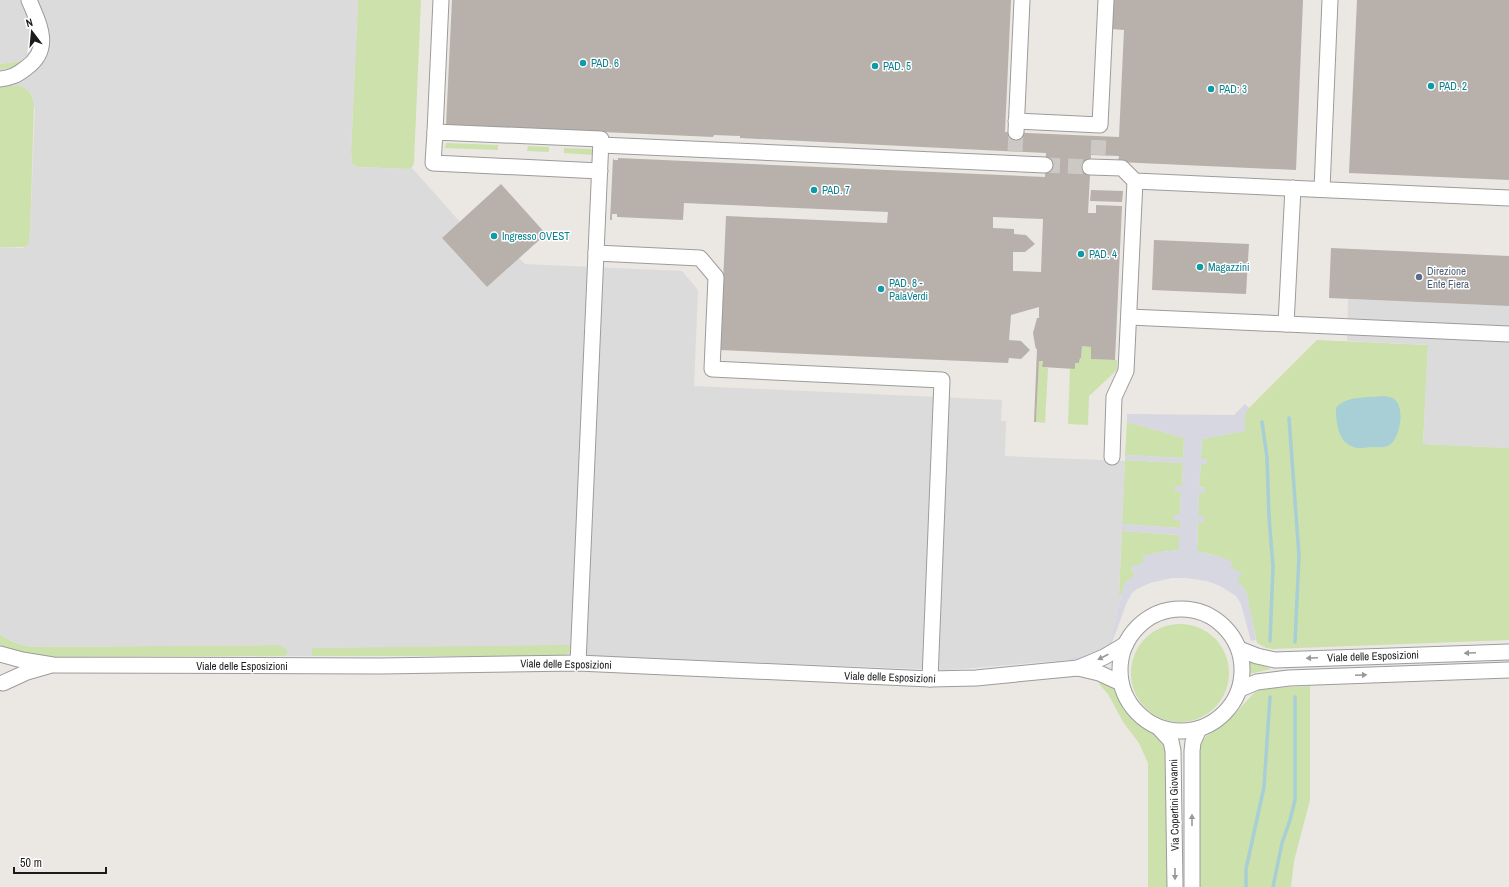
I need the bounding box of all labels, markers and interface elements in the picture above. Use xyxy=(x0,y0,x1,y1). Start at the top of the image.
north arrow xyxy=(12,12,52,52)
text: N xyxy=(24,15,34,30)
place label: PAD. 6 xyxy=(591,56,619,70)
marker: PAD. 6 xyxy=(578,58,588,68)
place label: PAD. 5 xyxy=(883,59,911,73)
marker: PAD. 5 xyxy=(870,61,880,71)
place label: PAD. 2 xyxy=(1439,79,1467,93)
marker: PAD. 2 xyxy=(1426,81,1436,91)
place label: PAD: 3 xyxy=(1219,82,1247,96)
marker: PAD: 3 xyxy=(1206,84,1216,94)
place label: PAD. 7 xyxy=(822,183,850,197)
marker: PAD. 7 xyxy=(809,185,819,195)
place label: Ingresso OVEST xyxy=(502,229,570,243)
marker: Ingresso OVEST xyxy=(489,231,499,241)
place label: PAD. 4 xyxy=(1089,247,1117,261)
marker: PAD. 4 xyxy=(1076,249,1086,259)
place label: Magazzini xyxy=(1208,260,1250,274)
marker: Magazzini xyxy=(1195,262,1205,272)
place label: Direzione Ente Fiera xyxy=(1427,264,1469,291)
marker: Direzione Ente Fiera xyxy=(1414,272,1424,282)
place label: PAD. 8 - PalaVerdi xyxy=(889,276,928,303)
marker: PAD. 8 - PalaVerdi xyxy=(876,284,886,294)
street label: Viale delle Esposizioni xyxy=(1327,647,1419,665)
one-way arrow xyxy=(1463,650,1476,656)
one-way arrow xyxy=(1097,654,1108,660)
one-way arrow xyxy=(1306,654,1318,661)
street label: Viale delle Esposizioni xyxy=(520,656,612,672)
street label: Viale delle Esposizioni xyxy=(196,659,288,673)
street label: Viale delle Esposizioni xyxy=(844,668,936,686)
one-way arrow xyxy=(1355,671,1367,678)
street label: Via Copertini Giovanni xyxy=(1166,759,1182,851)
one-way arrow xyxy=(1189,813,1195,826)
scale bar xyxy=(14,849,106,875)
text: 50 m xyxy=(20,855,42,871)
one-way arrow xyxy=(1172,868,1178,881)

